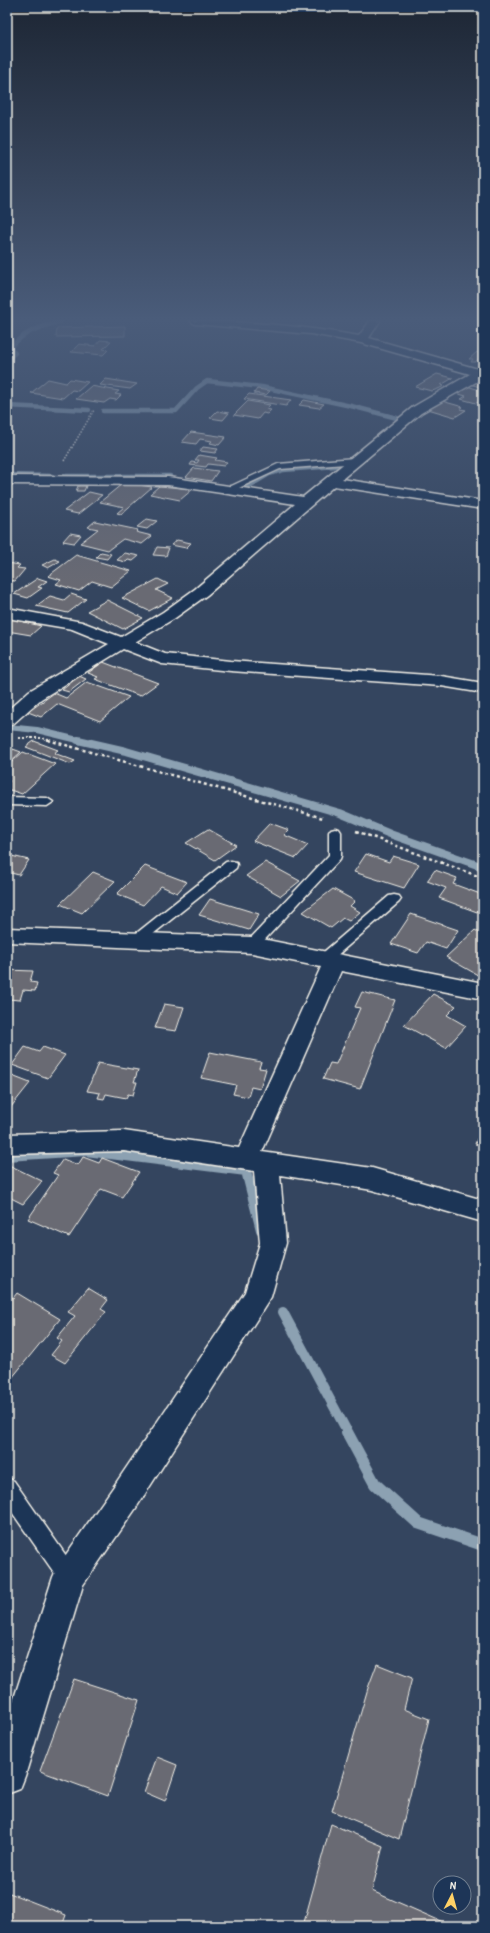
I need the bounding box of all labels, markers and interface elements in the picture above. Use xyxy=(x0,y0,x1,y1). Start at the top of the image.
north arrow xyxy=(432,1875,472,1915)
text: N xyxy=(449,1878,457,1892)

